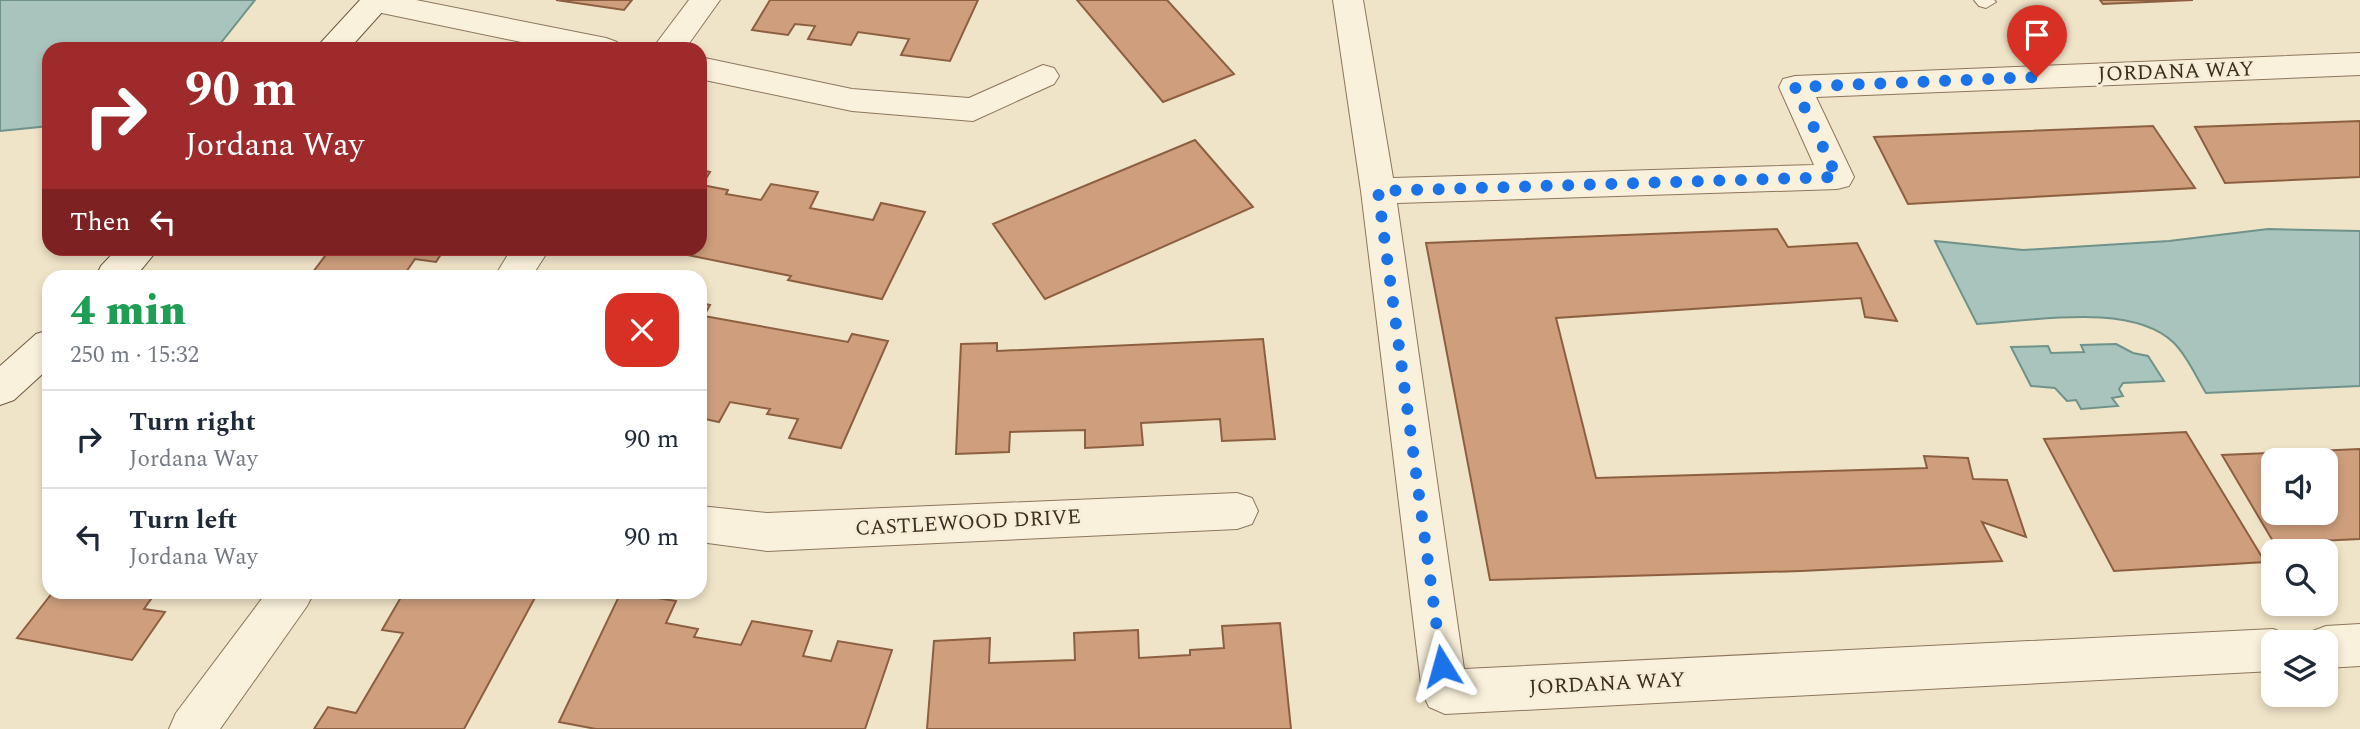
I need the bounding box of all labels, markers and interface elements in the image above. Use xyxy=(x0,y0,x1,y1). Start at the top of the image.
pin xyxy=(2007,5,2067,77)
icon: arrive xyxy=(2018,16,2056,54)
text: 90 m xyxy=(185,53,296,128)
street label: JORDANA WAY xyxy=(2097,53,2255,91)
icon: right xyxy=(70,70,161,161)
text: Jordana Way xyxy=(185,121,364,170)
text: Then xyxy=(70,202,130,242)
icon: left xyxy=(144,203,182,241)
text: 4 min xyxy=(70,280,186,343)
button: close xyxy=(605,293,679,367)
text: 250 m · 15:32 xyxy=(70,338,199,373)
text: Turn right xyxy=(129,402,256,442)
text: 90 m xyxy=(624,419,679,459)
icon: right xyxy=(70,420,108,458)
text: Jordana Way xyxy=(129,442,258,477)
map controls xyxy=(2261,448,2338,707)
button: sound xyxy=(2261,448,2338,525)
text: Turn left xyxy=(129,500,237,540)
street label: CASTLEWOOD DRIVE xyxy=(854,501,1082,545)
text: 90 m xyxy=(624,517,679,557)
icon: left xyxy=(70,518,108,556)
button: search xyxy=(2261,539,2338,616)
text: Jordana Way xyxy=(129,540,258,575)
position arrow xyxy=(1405,629,1479,703)
button: layers xyxy=(2261,630,2338,707)
street label: JORDANA WAY xyxy=(1528,664,1686,704)

